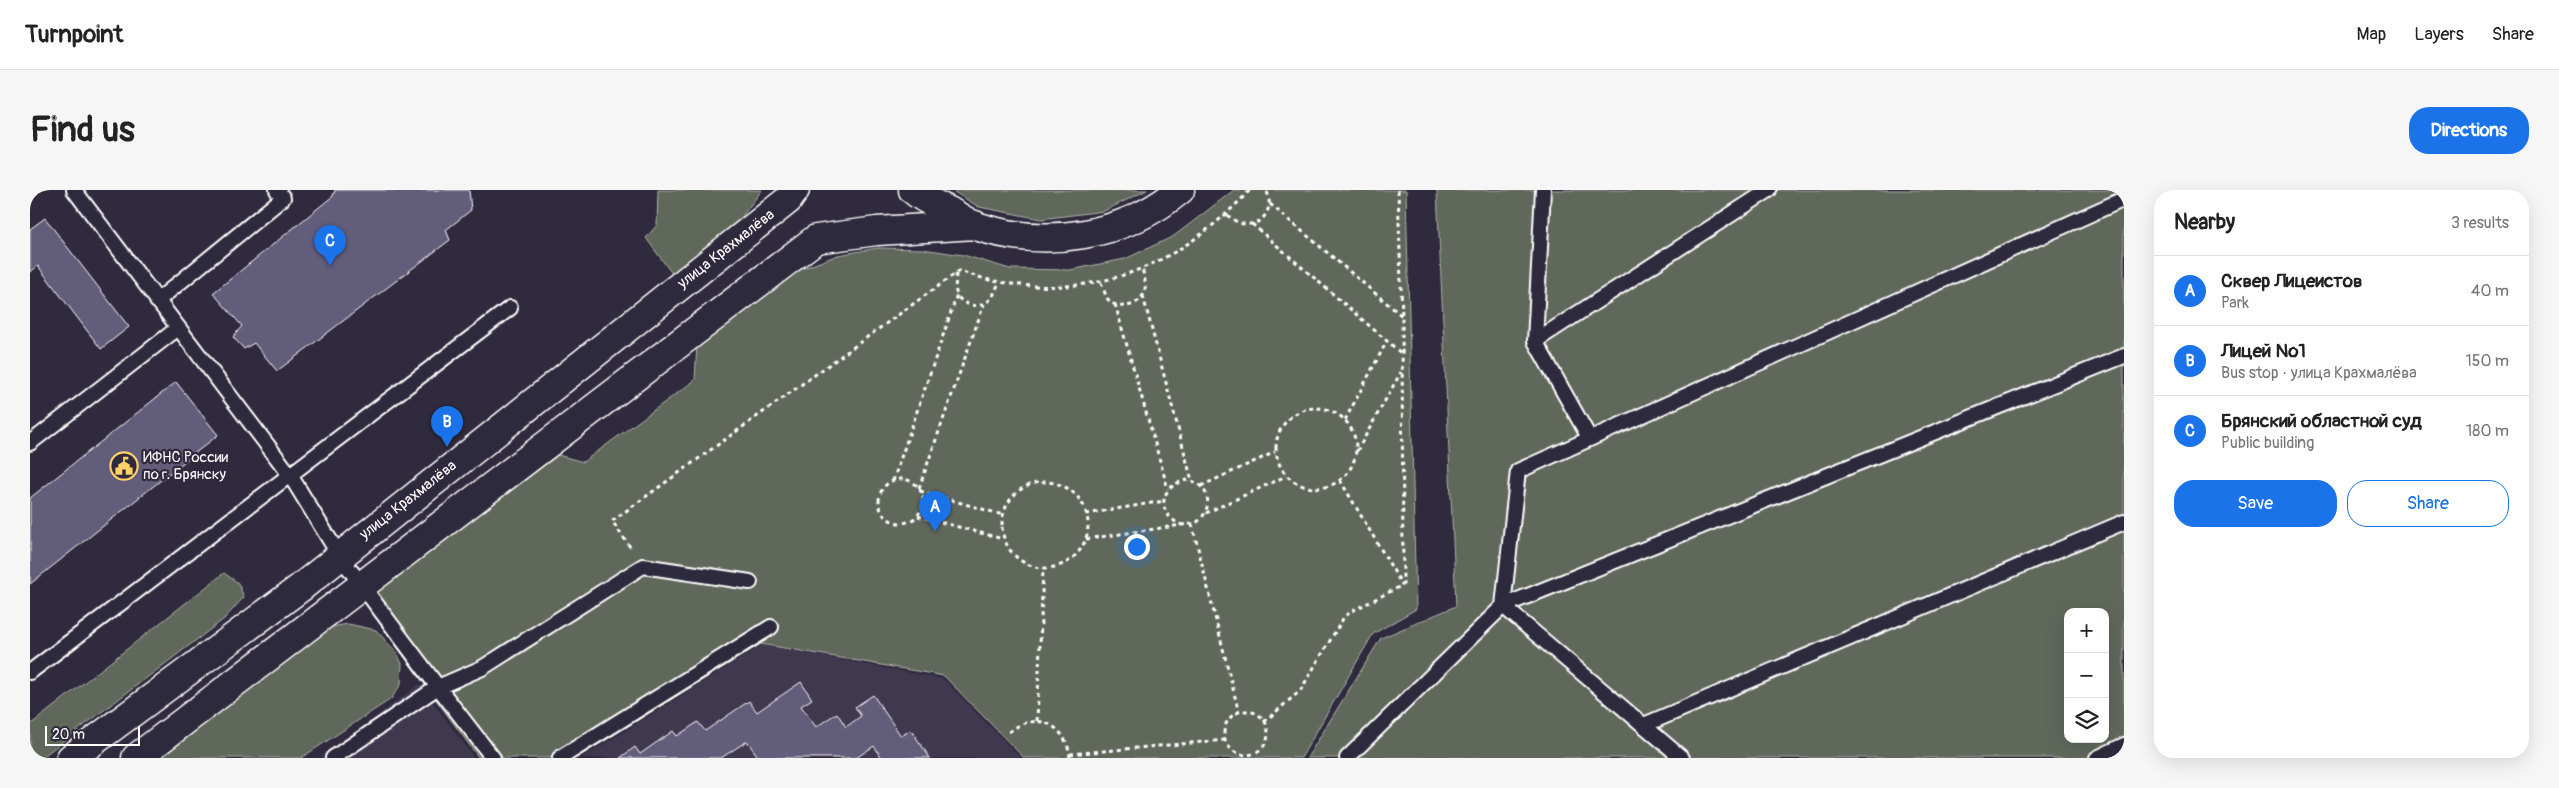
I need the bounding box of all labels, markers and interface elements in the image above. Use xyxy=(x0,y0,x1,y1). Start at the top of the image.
text: Turnpoint xyxy=(25,20,123,49)
text: Map xyxy=(2357,23,2386,46)
text: Layers xyxy=(2414,23,2464,46)
text: Share xyxy=(2492,23,2534,46)
button: Directions xyxy=(2409,107,2529,154)
text: Find us xyxy=(30,108,135,152)
street label: улица Крахмалёва xyxy=(673,205,778,293)
text: Nearby xyxy=(2174,209,2235,236)
text: 3 results xyxy=(2451,213,2509,233)
pin: C xyxy=(314,225,346,266)
text: Сквер Лицеистов xyxy=(2221,269,2362,293)
text: A xyxy=(2185,281,2195,301)
text: 40 m xyxy=(2471,281,2509,301)
text: Park xyxy=(2221,293,2249,313)
text: Лицей №1 xyxy=(2221,339,2306,363)
text: B xyxy=(2185,351,2195,371)
text: 150 m xyxy=(2465,351,2509,371)
text: Bus stop · улица Крахмалёва xyxy=(2221,363,2417,383)
pin: B xyxy=(431,406,463,447)
text: Брянский областной суд xyxy=(2221,409,2422,433)
text: C xyxy=(2185,421,2195,441)
text: 180 m xyxy=(2466,421,2509,441)
text: Public building xyxy=(2221,433,2314,453)
place label: ИФНС России по г. Брянску xyxy=(143,448,228,484)
public building icon: ИФНС России по г. Брянску xyxy=(109,451,139,481)
street label: улица Крахмалёва xyxy=(355,456,460,544)
button: Save xyxy=(2174,480,2337,527)
button: Share xyxy=(2347,480,2509,527)
pin: A xyxy=(919,491,951,532)
your location xyxy=(1124,534,1150,560)
map controls xyxy=(2064,608,2109,743)
button: + xyxy=(2064,608,2109,653)
button: − xyxy=(2064,653,2109,698)
button: layers xyxy=(2064,698,2109,743)
scale bar xyxy=(45,723,140,746)
text: 20 m xyxy=(52,726,85,743)

